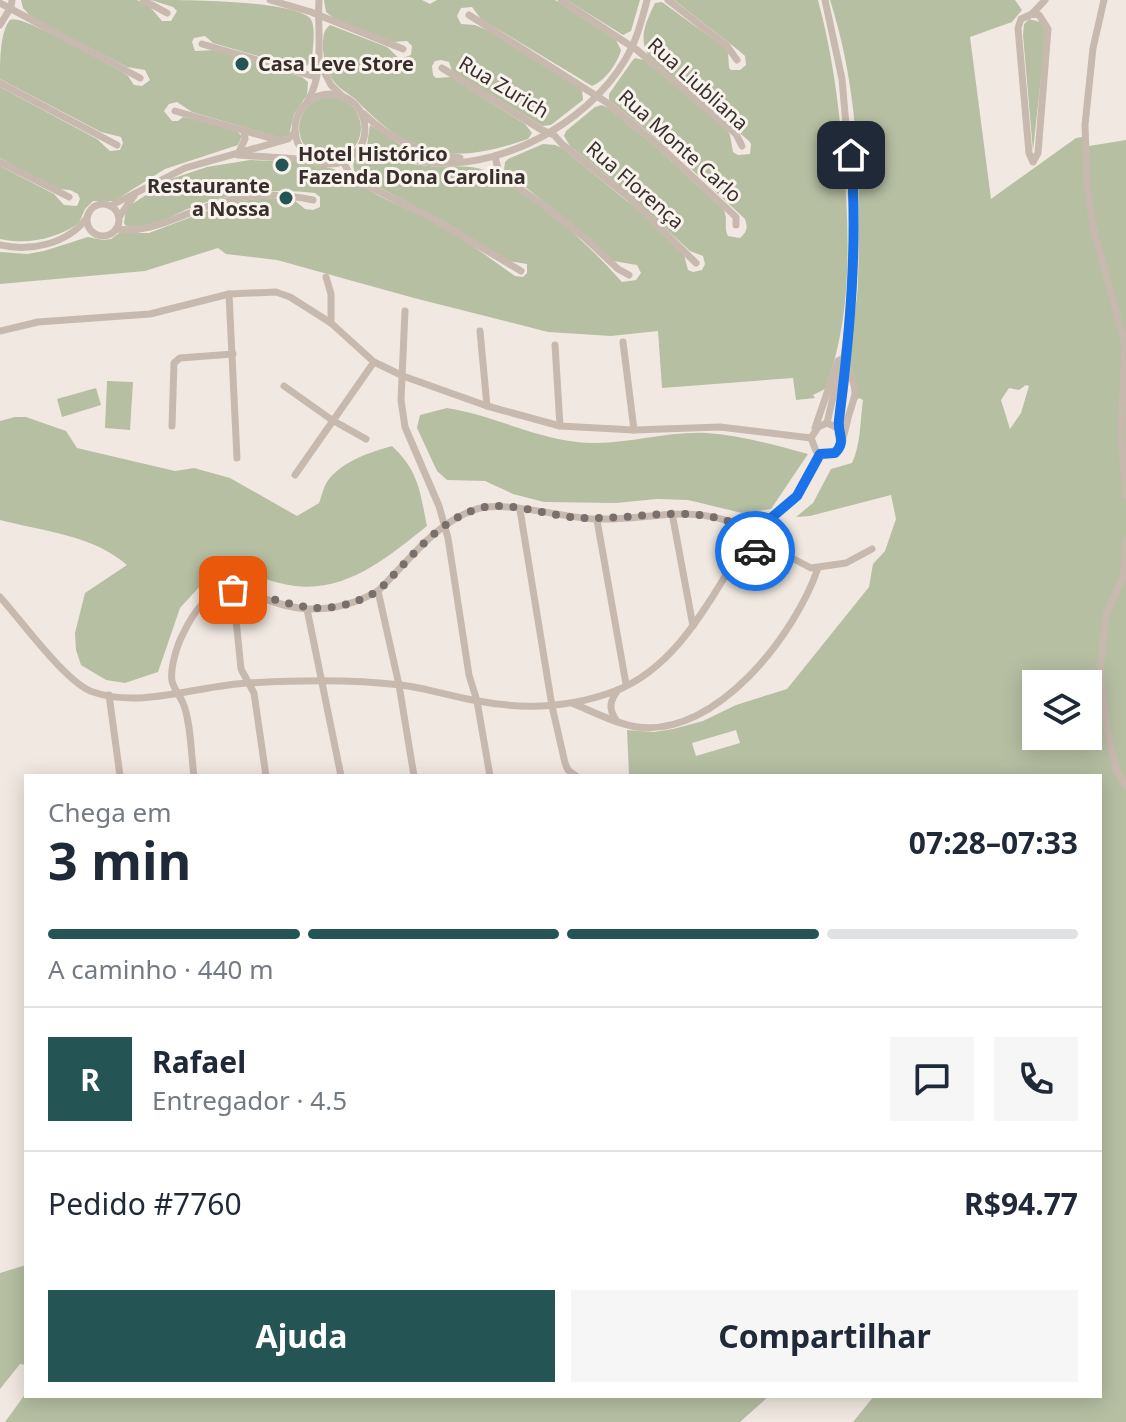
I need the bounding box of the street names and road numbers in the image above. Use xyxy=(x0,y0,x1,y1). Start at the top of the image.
street label: Rua Liubliana xyxy=(642,31,754,136)
street label: Rua Zurich xyxy=(454,49,554,124)
street label: Rua Monte Carlo xyxy=(613,83,748,208)
street label: Rua Florença xyxy=(581,135,690,235)

